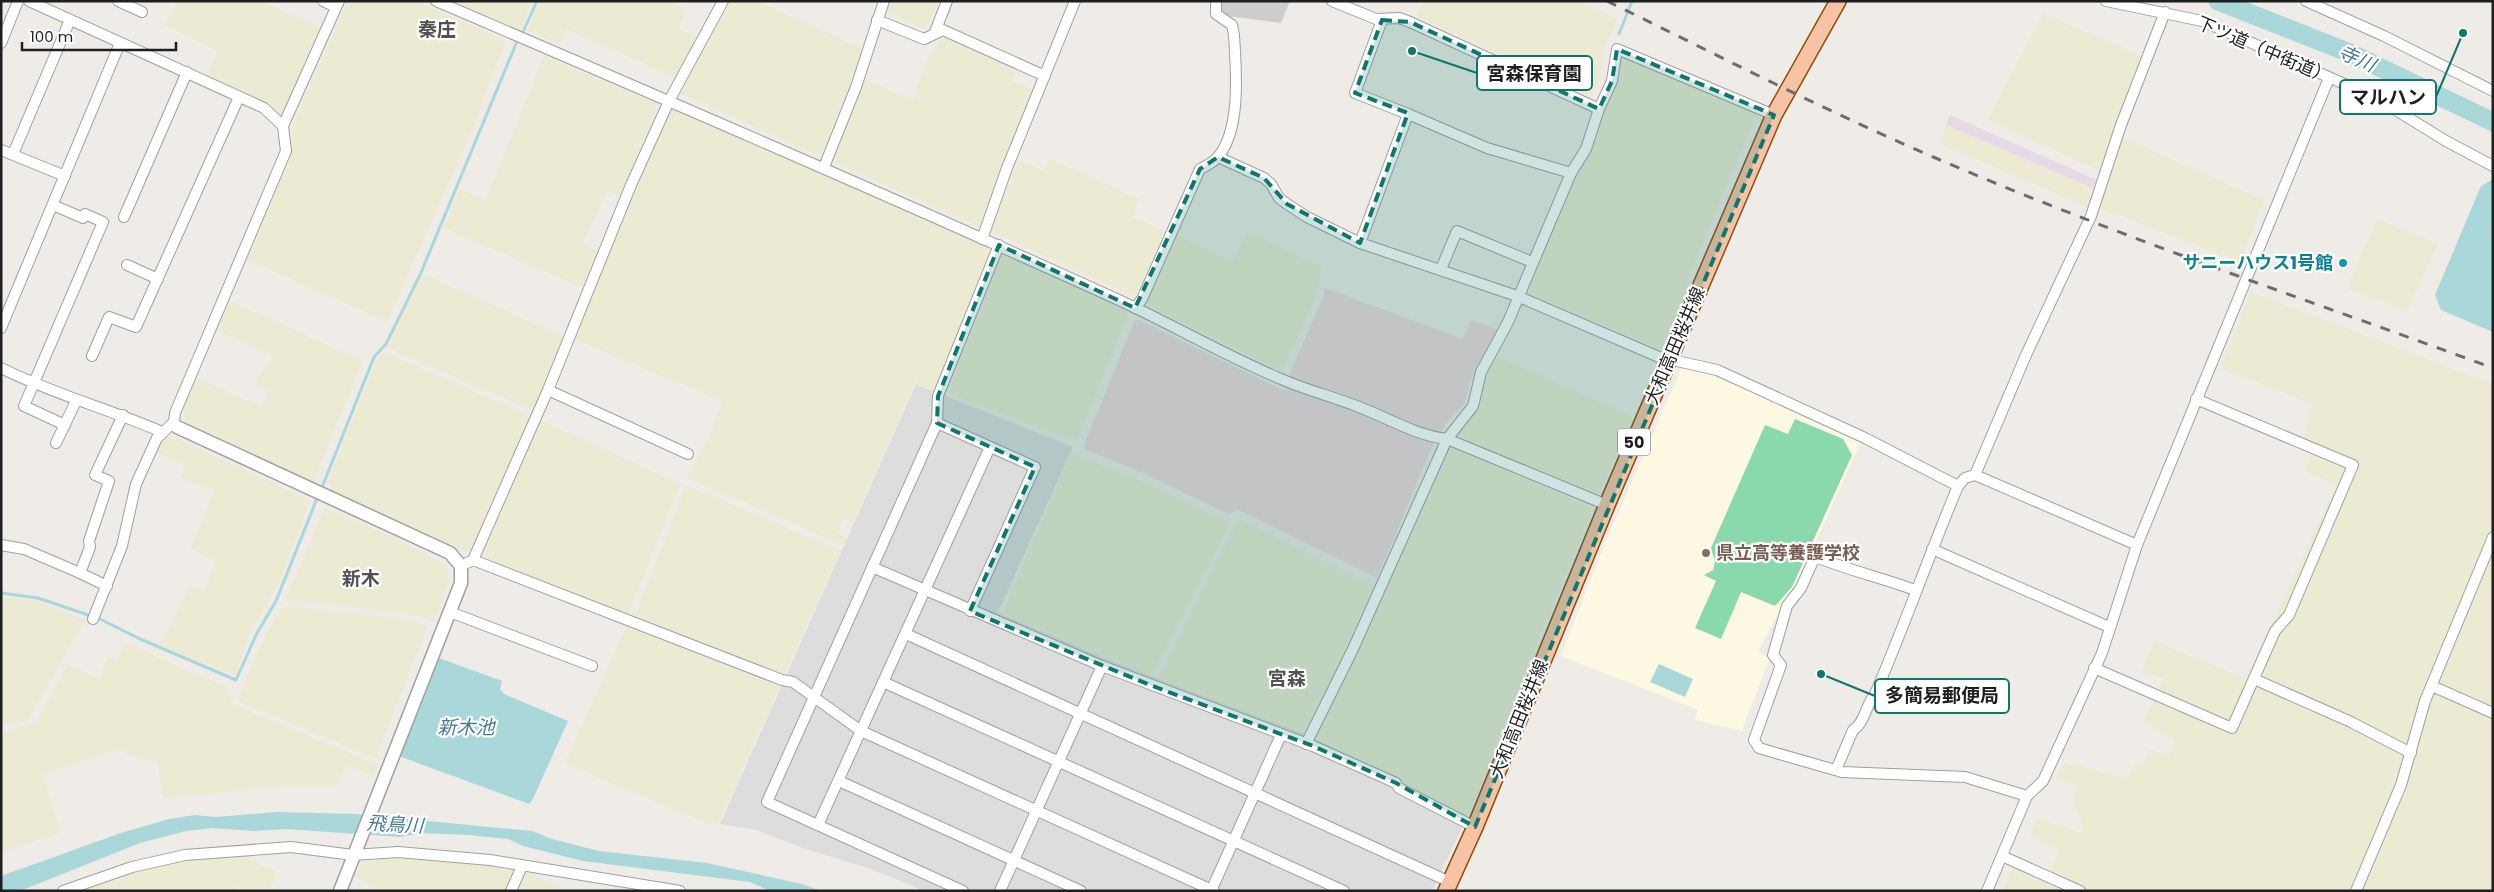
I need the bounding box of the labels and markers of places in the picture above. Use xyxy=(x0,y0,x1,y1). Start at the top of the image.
callout: 宮森保育園 xyxy=(1477,56,1592,90)
callout: マルハン xyxy=(2340,80,2436,114)
place label: サニーハウス1号館 xyxy=(2183,250,2333,275)
marker: サニーハウス1号館 xyxy=(2337,257,2349,269)
place label: 県立高等養護学校 xyxy=(1716,540,1860,565)
marker: 県立高等養護学校 xyxy=(1700,547,1712,559)
callout: 多簡易郵便局 xyxy=(1875,679,2009,713)

